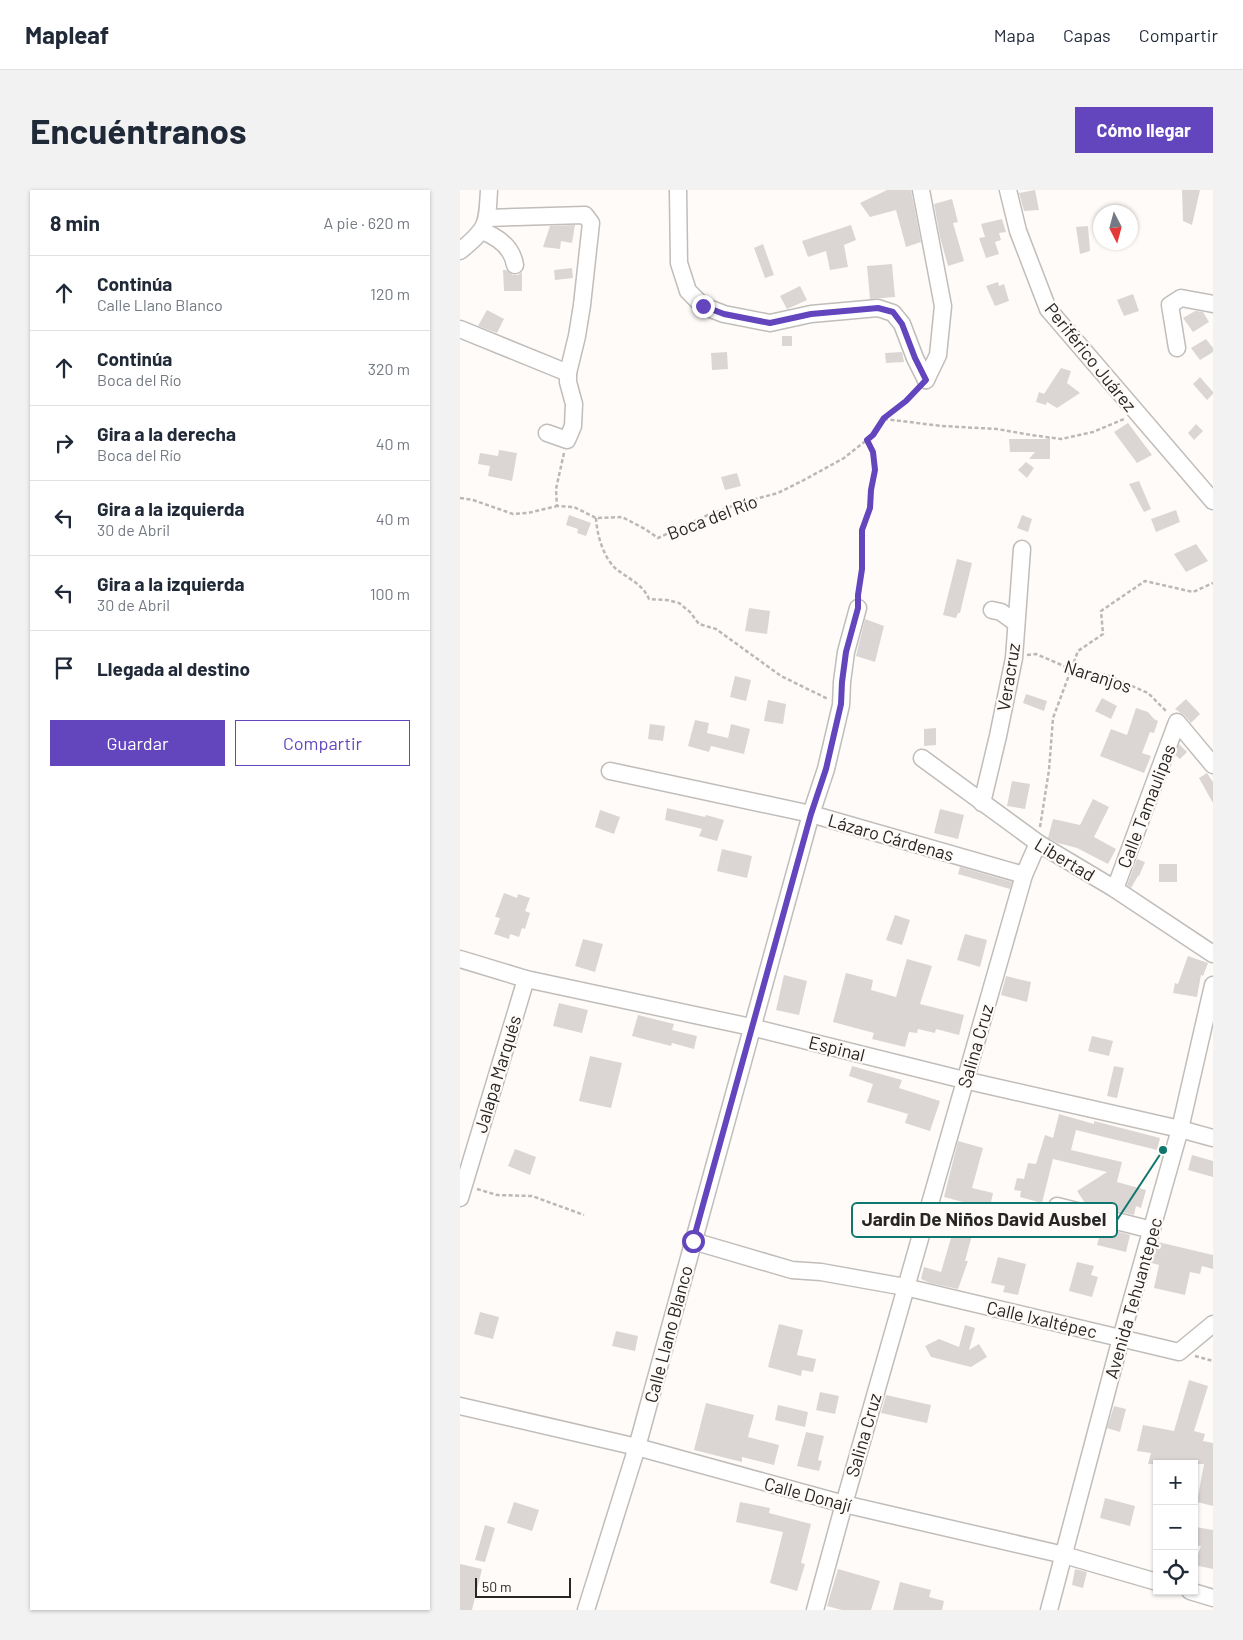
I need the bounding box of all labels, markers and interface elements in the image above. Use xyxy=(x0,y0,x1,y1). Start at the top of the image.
text: Mapleaf xyxy=(25,20,109,49)
text: Mapa xyxy=(994,24,1035,46)
text: Capas xyxy=(1063,24,1111,46)
text: Compartir xyxy=(1139,24,1218,46)
button: Cómo llegar xyxy=(1075,107,1213,153)
text: Encuéntranos xyxy=(30,109,247,151)
north arrow xyxy=(1093,205,1138,250)
text: 8 min xyxy=(50,210,100,235)
text: A pie · 620 m xyxy=(324,213,410,232)
text: Continúa xyxy=(97,272,172,295)
icon: ahead xyxy=(50,279,78,307)
text: 120 m xyxy=(370,284,410,303)
text: Calle Llano Blanco xyxy=(97,295,223,314)
route end xyxy=(692,295,715,318)
street label: Periférico Juárez xyxy=(1040,298,1142,416)
text: Continúa xyxy=(97,347,172,370)
icon: ahead xyxy=(50,354,78,382)
text: 320 m xyxy=(368,359,410,378)
text: Boca del Río xyxy=(97,370,182,389)
text: Gira a la derecha xyxy=(97,422,236,445)
icon: right xyxy=(50,429,78,457)
text: 40 m xyxy=(376,434,410,453)
text: Boca del Río xyxy=(97,445,182,464)
street label: Boca del Río xyxy=(664,490,760,544)
text: Gira a la izquierda xyxy=(97,497,245,520)
icon: left xyxy=(50,504,78,532)
text: 40 m xyxy=(376,509,410,528)
text: 30 de Abril xyxy=(97,520,170,539)
text: Gira a la izquierda xyxy=(97,572,245,595)
icon: left xyxy=(50,579,78,607)
text: 100 m xyxy=(370,584,410,603)
text: 30 de Abril xyxy=(97,595,170,614)
street label: Veracruz xyxy=(992,641,1024,713)
icon: arrive xyxy=(50,654,78,682)
street label: Naranjos xyxy=(1061,655,1135,697)
text: Llegada al destino xyxy=(97,657,250,680)
button: Guardar xyxy=(50,720,225,766)
button: Compartir xyxy=(235,720,410,766)
street label: Calle Tamaulipas xyxy=(1112,741,1180,871)
street label: Lázaro Cárdenas xyxy=(826,809,956,865)
street label: Libertad xyxy=(1031,832,1099,886)
street label: Salina Cruz xyxy=(953,1002,997,1090)
street label: Jalapa Marqués xyxy=(469,1013,525,1135)
street label: Espinal xyxy=(807,1030,867,1066)
callout: Jardin De Niños David Ausbel xyxy=(852,1203,1117,1237)
text: Jardin De Niños David Ausbel xyxy=(862,1207,1106,1230)
street label: Avenida Tehuantepec xyxy=(1099,1215,1167,1381)
route start xyxy=(682,1230,705,1253)
street label: Calle Llano Blanco xyxy=(639,1263,697,1405)
street label: Calle Ixaltépec xyxy=(985,1296,1099,1342)
street label: Salina Cruz xyxy=(841,1391,885,1479)
map controls xyxy=(1153,1460,1198,1595)
button: + xyxy=(1153,1460,1198,1505)
street label: Calle Donají xyxy=(762,1472,854,1516)
button: − xyxy=(1153,1505,1198,1550)
button: locate xyxy=(1153,1550,1198,1595)
scale bar xyxy=(475,1575,571,1598)
text: 50 m xyxy=(482,1578,511,1595)

